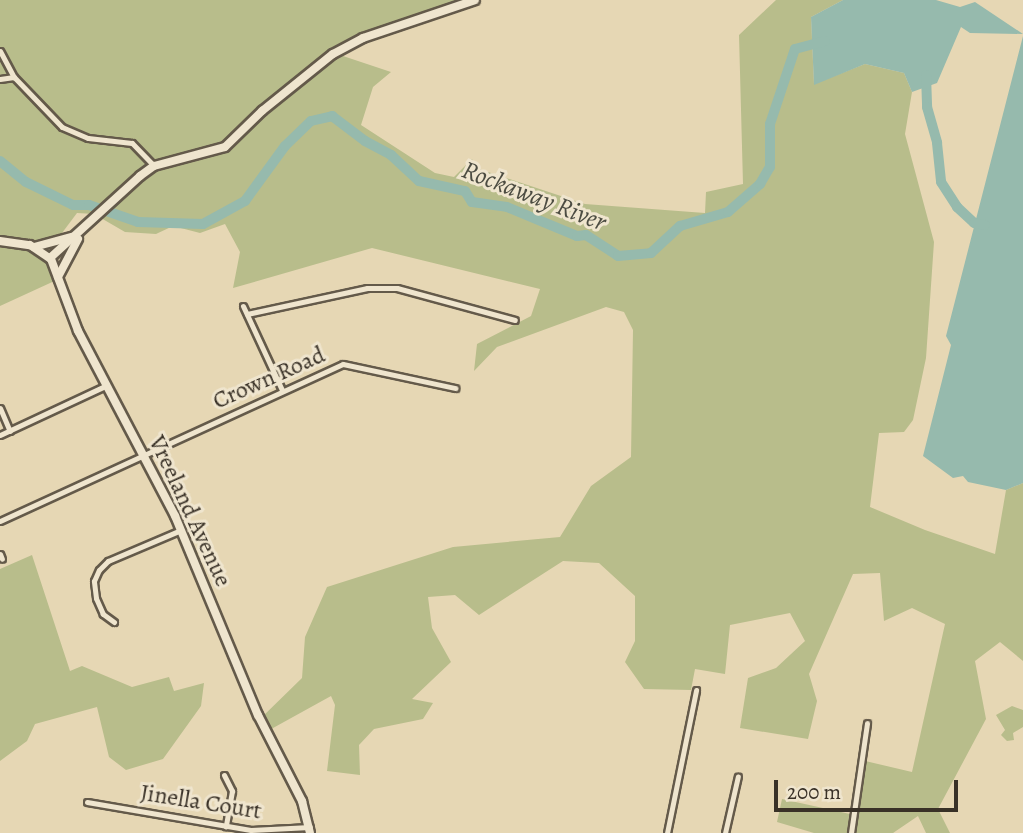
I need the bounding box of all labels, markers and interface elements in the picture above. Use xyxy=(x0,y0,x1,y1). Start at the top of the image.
water label: Rockaway River xyxy=(458,154,610,238)
street label: Crown Road xyxy=(208,340,330,416)
street label: Vreeland Avenue xyxy=(142,431,238,591)
scale bar xyxy=(778,766,962,810)
street label: Jinella Court xyxy=(138,778,264,826)
text: 200 m xyxy=(787,778,841,806)

